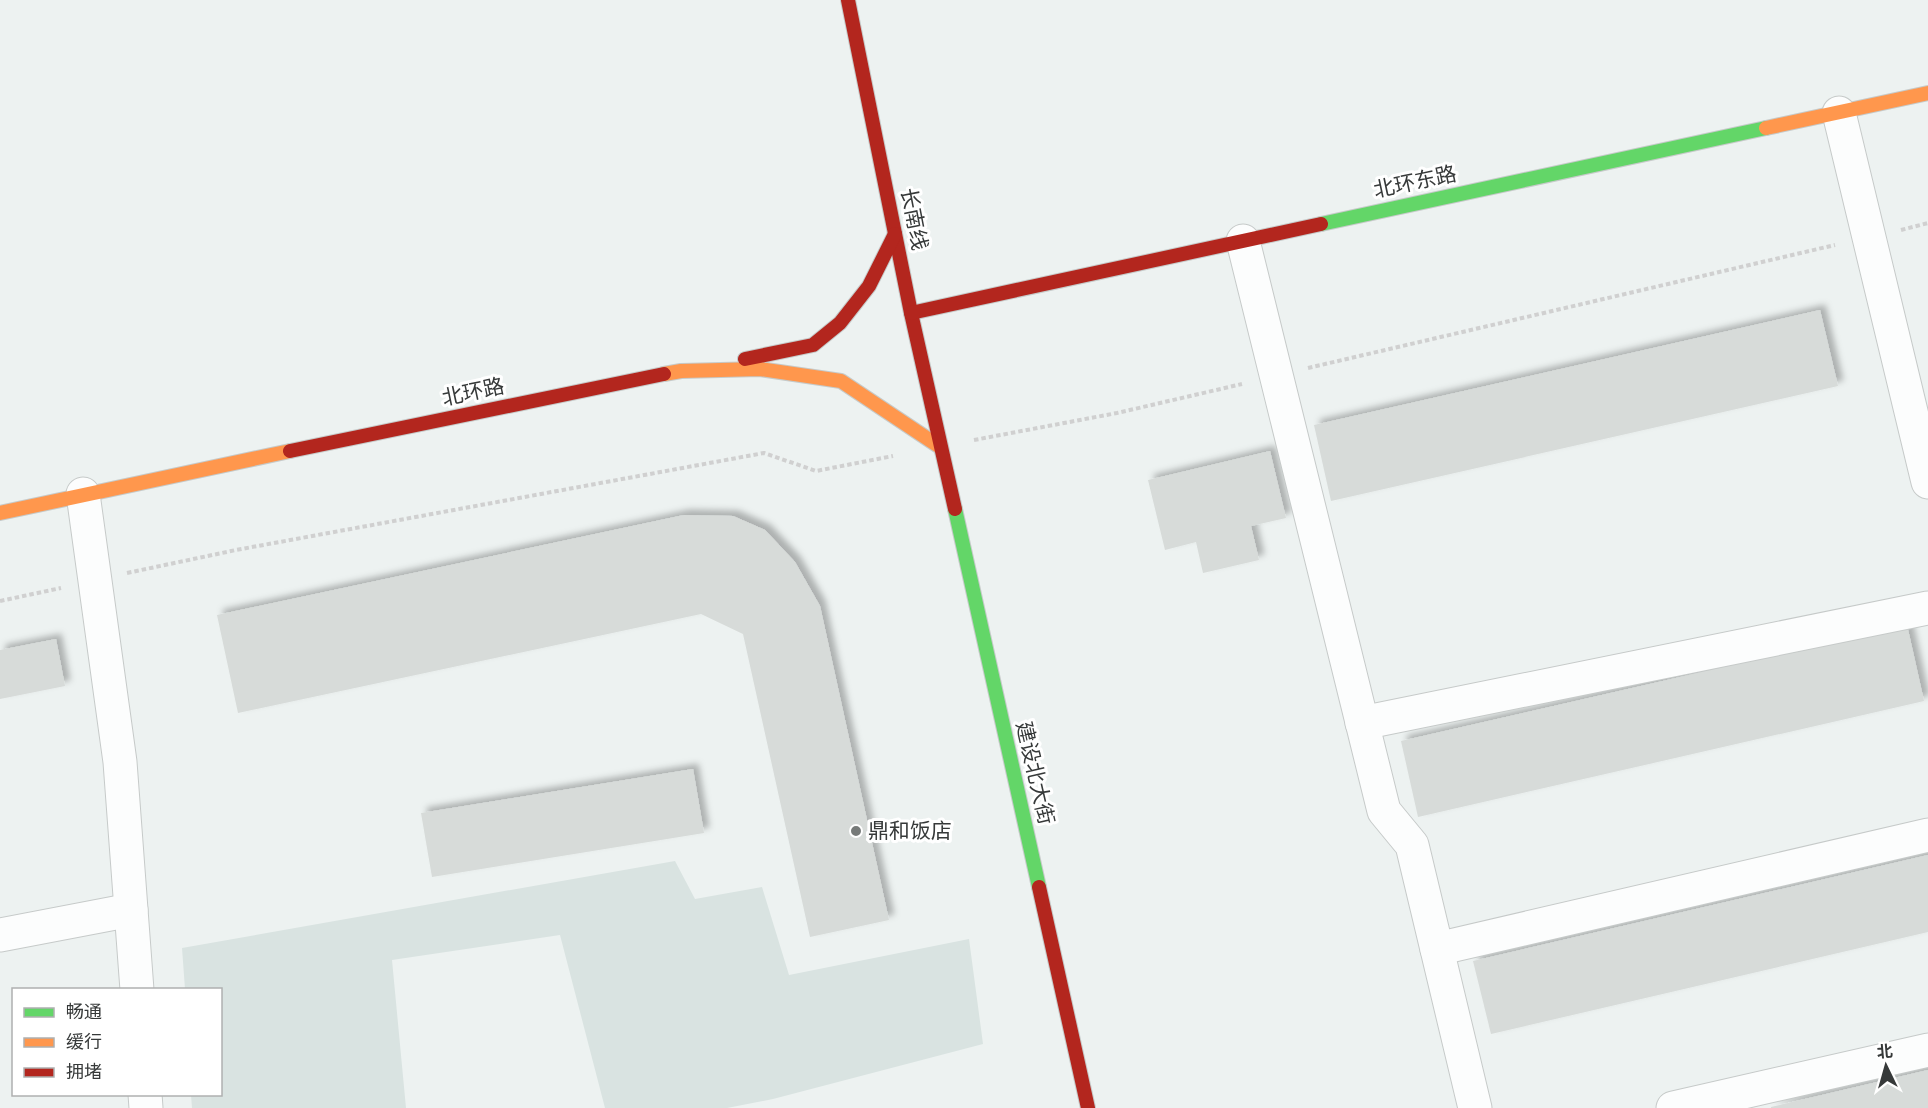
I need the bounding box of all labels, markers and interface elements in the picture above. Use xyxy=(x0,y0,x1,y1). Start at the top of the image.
street label: 北环东路 xyxy=(1371,160,1459,202)
street label: 长南线 xyxy=(896,185,934,252)
street label: 北环路 xyxy=(439,372,506,410)
street label: 建设北大街 xyxy=(1011,719,1060,827)
place label: 鼎和饭店 xyxy=(868,817,952,843)
marker: 鼎和饭店 xyxy=(849,824,863,838)
legend xyxy=(12,988,222,1096)
text: 畅通 xyxy=(66,1000,102,1023)
text: 缓行 xyxy=(66,1030,102,1053)
north arrow xyxy=(1856,1036,1916,1096)
text: 北 xyxy=(1876,1040,1894,1062)
text: 拥堵 xyxy=(66,1060,102,1083)

